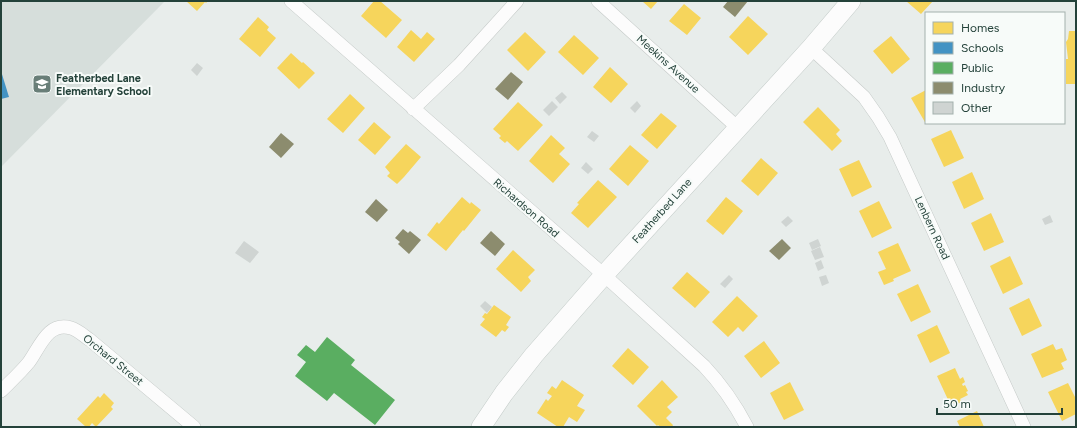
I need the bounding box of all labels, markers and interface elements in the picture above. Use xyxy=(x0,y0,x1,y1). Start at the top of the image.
legend xyxy=(925,12,1065,124)
text: Homes xyxy=(961,21,1000,35)
street label: Meekins Avenue xyxy=(634,32,702,96)
text: Schools xyxy=(961,41,1004,55)
text: Public xyxy=(961,61,994,75)
place label: Featherbed Lane Elementary School xyxy=(56,72,151,98)
school or university icon: Featherbed Lane Elementary School xyxy=(31,73,53,95)
text: Industry xyxy=(961,81,1006,95)
text: Other xyxy=(961,101,992,115)
street label: Richardson Road xyxy=(490,176,562,240)
street label: Featherbed Lane xyxy=(630,176,694,246)
street label: Lenbern Road xyxy=(912,194,952,262)
street label: Orchard Street xyxy=(80,332,146,388)
scale bar xyxy=(937,390,1062,416)
text: 50 m xyxy=(943,397,971,411)

